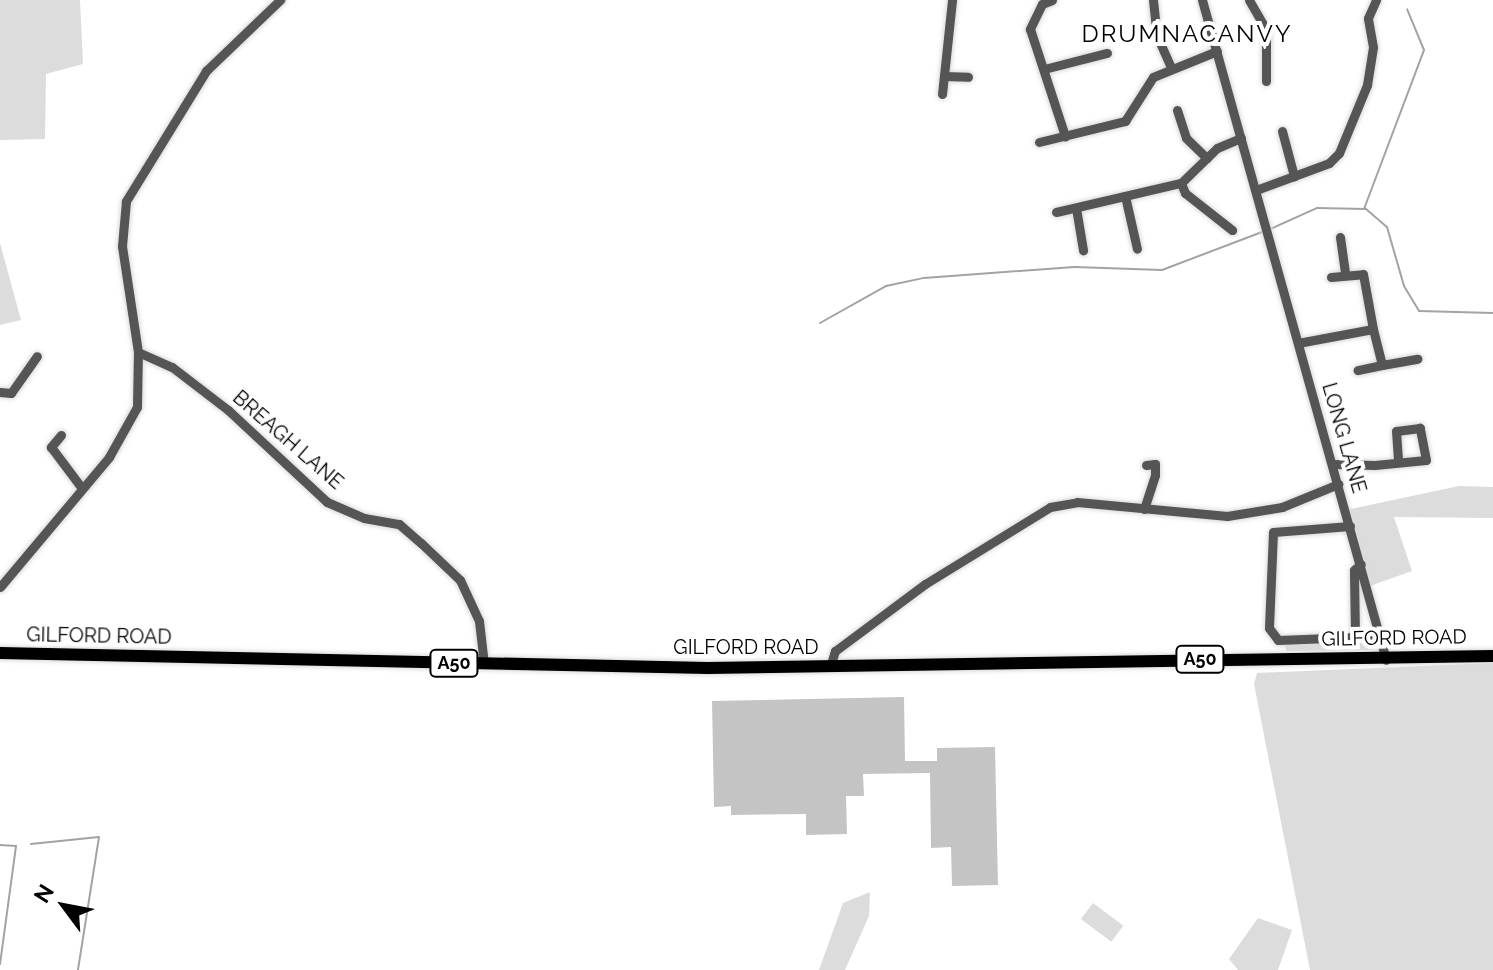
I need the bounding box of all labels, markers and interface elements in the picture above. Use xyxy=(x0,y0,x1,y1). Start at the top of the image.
district label: DRUMNACANVY xyxy=(1081,20,1293,48)
street label: LONG LANE xyxy=(1317,380,1371,496)
street label: BREAGH LANE xyxy=(228,385,348,495)
street label: GILFORD ROAD xyxy=(26,623,172,649)
street label: GILFORD ROAD xyxy=(1321,625,1467,651)
street label: GILFORD ROAD xyxy=(673,635,819,659)
road number: A50 xyxy=(1174,645,1226,673)
road number: A50 xyxy=(428,649,480,677)
north arrow xyxy=(24,866,104,946)
text: N xyxy=(28,879,59,907)

